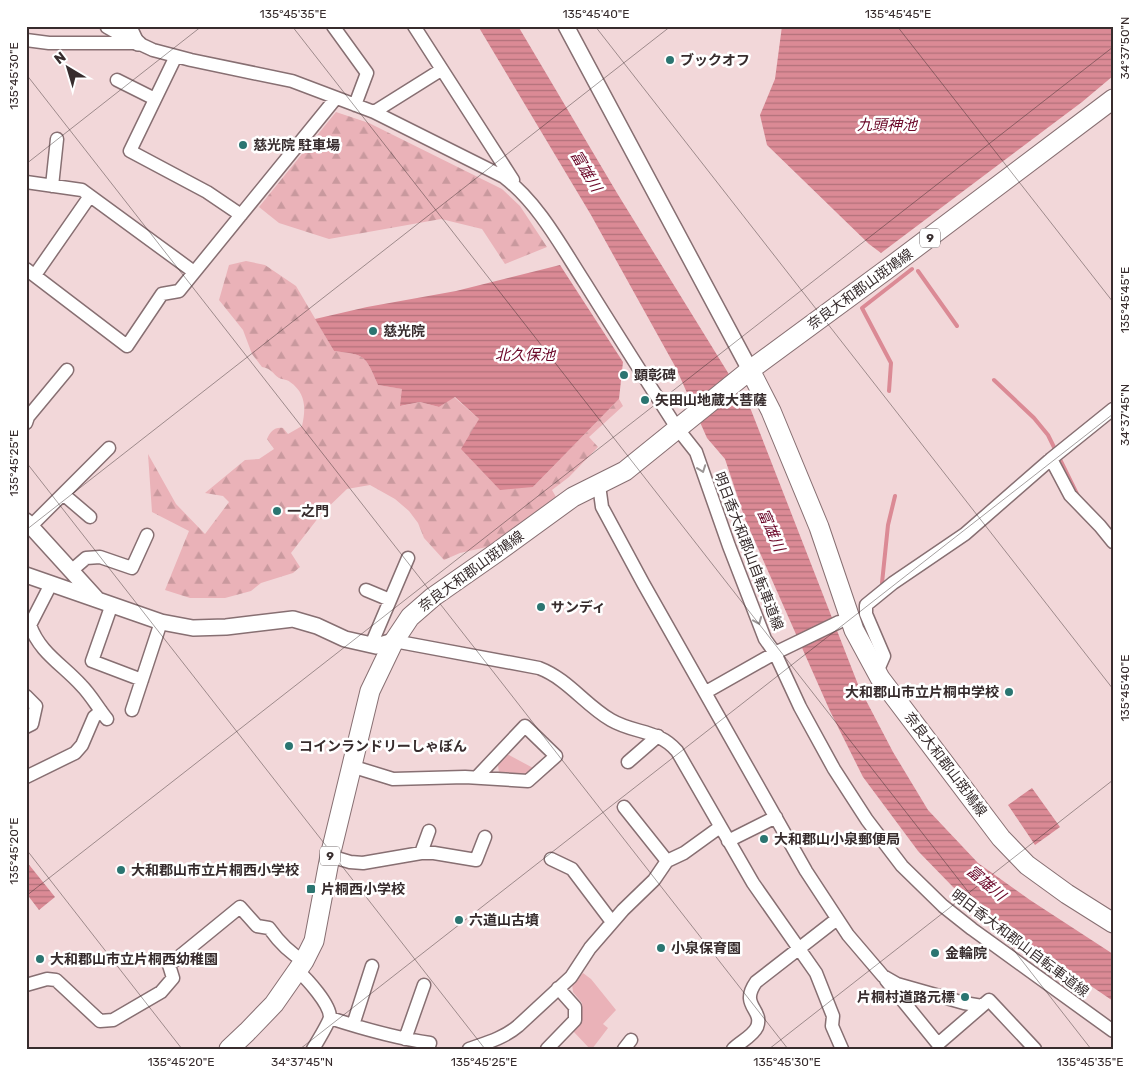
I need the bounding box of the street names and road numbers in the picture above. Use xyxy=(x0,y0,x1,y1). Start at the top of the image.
road number: 9 xyxy=(920,228,940,248)
street label: 奈良大和郡山斑鳩線 xyxy=(804,245,916,333)
street label: 明日香大和郡山自転車道線 xyxy=(710,470,787,633)
street label: 奈良大和郡山斑鳩線 xyxy=(415,527,527,615)
street label: 奈良大和郡山斑鳩線 xyxy=(901,709,990,820)
road number: 9 xyxy=(320,846,340,866)
street label: 明日香大和郡山自転車道線 xyxy=(947,886,1092,1001)

